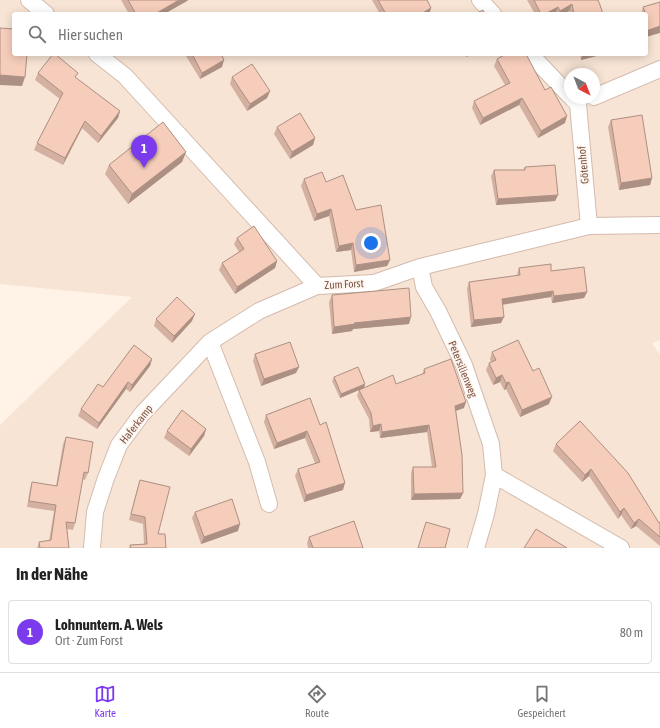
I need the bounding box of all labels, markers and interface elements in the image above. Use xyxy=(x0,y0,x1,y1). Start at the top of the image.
search box xyxy=(12,12,648,56)
icon: search xyxy=(26,23,48,45)
text: Hier suchen xyxy=(58,26,123,43)
north arrow xyxy=(564,68,600,104)
pin: 1 xyxy=(131,135,157,168)
street label: Götenhof xyxy=(575,146,591,184)
your location xyxy=(361,233,381,253)
street label: Zum Forst xyxy=(324,277,364,291)
street label: Petersilienweg xyxy=(446,339,480,399)
street label: Haferkamp xyxy=(117,402,155,446)
text: In der Nähe xyxy=(16,564,88,584)
text: Lohnuntern. A. Wels xyxy=(55,616,163,633)
text: 1 xyxy=(27,625,33,640)
text: 80 m xyxy=(620,625,643,640)
text: Ort · Zum Forst xyxy=(55,633,123,648)
tab: Karte xyxy=(94,683,116,719)
tab: Route xyxy=(305,683,329,719)
tab: Gespeichert xyxy=(518,683,566,719)

